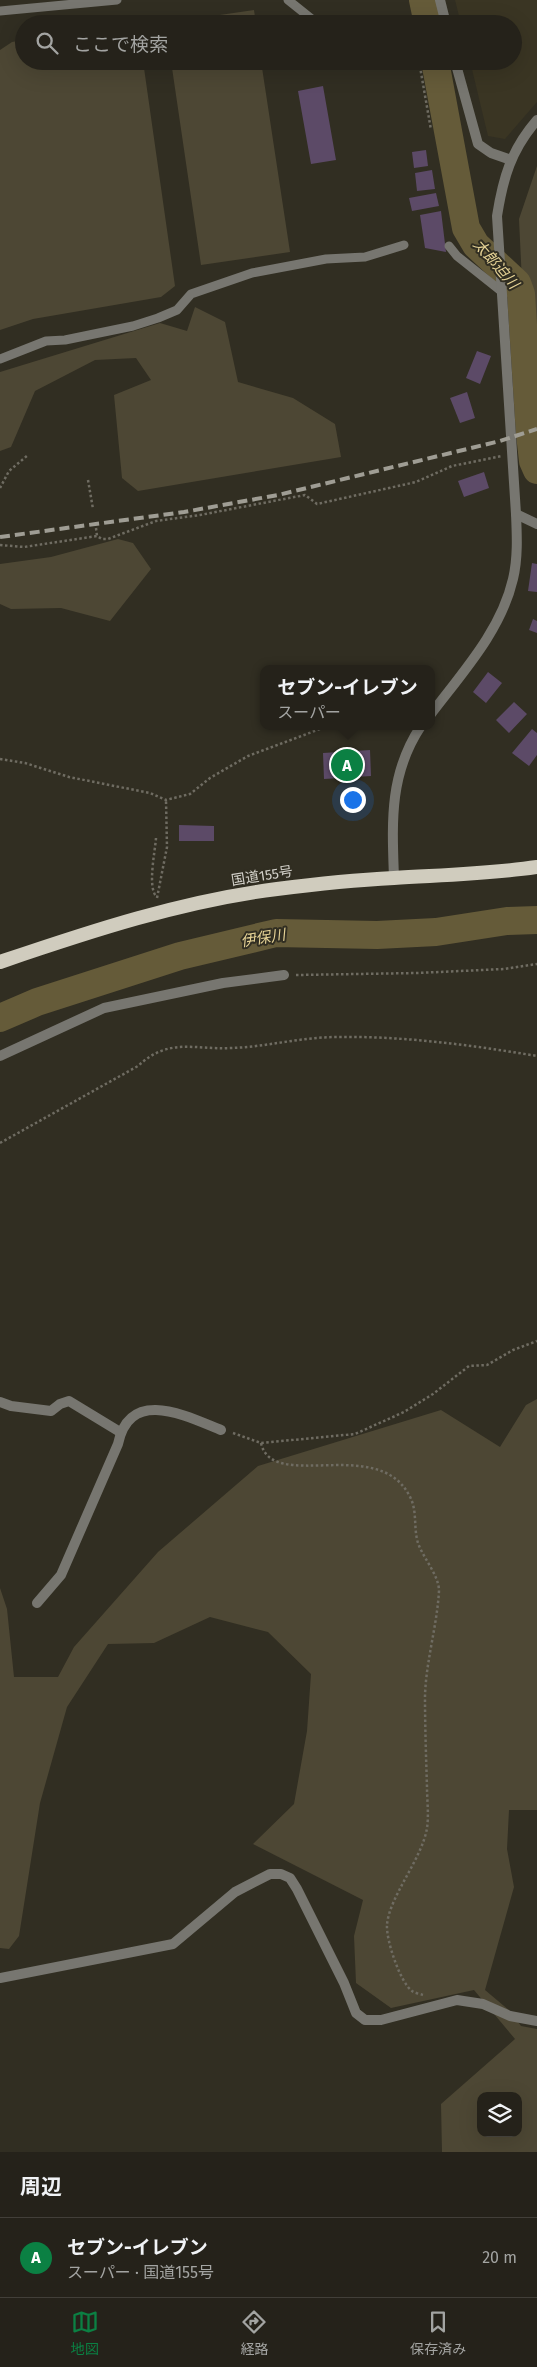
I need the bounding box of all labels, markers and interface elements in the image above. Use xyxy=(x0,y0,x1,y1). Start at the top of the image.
search box xyxy=(15,15,522,70)
icon: search xyxy=(33,29,61,57)
text: ここで検索 xyxy=(73,33,168,56)
water label: 太郎迫川 xyxy=(470,235,524,294)
popup xyxy=(260,665,435,730)
text: セブン-イレブン xyxy=(277,676,418,699)
text: スーパー xyxy=(277,703,341,722)
pin: A xyxy=(331,746,363,784)
your location xyxy=(340,787,366,813)
street label: 国道155号 xyxy=(230,863,294,889)
water label: 伊保川 xyxy=(239,925,289,950)
map controls xyxy=(477,2092,522,2137)
button: layers xyxy=(477,2092,522,2137)
text: 周辺 xyxy=(20,2174,62,2200)
text: セブン-イレブン xyxy=(67,2236,208,2259)
text: A xyxy=(31,2248,41,2267)
text: 20 m xyxy=(482,2248,517,2267)
text: スーパー · 国道155号 xyxy=(67,2263,214,2282)
tab: 地図 xyxy=(71,2308,99,2358)
tab: 経路 xyxy=(240,2308,268,2358)
tab: 保存済み xyxy=(410,2308,466,2358)

